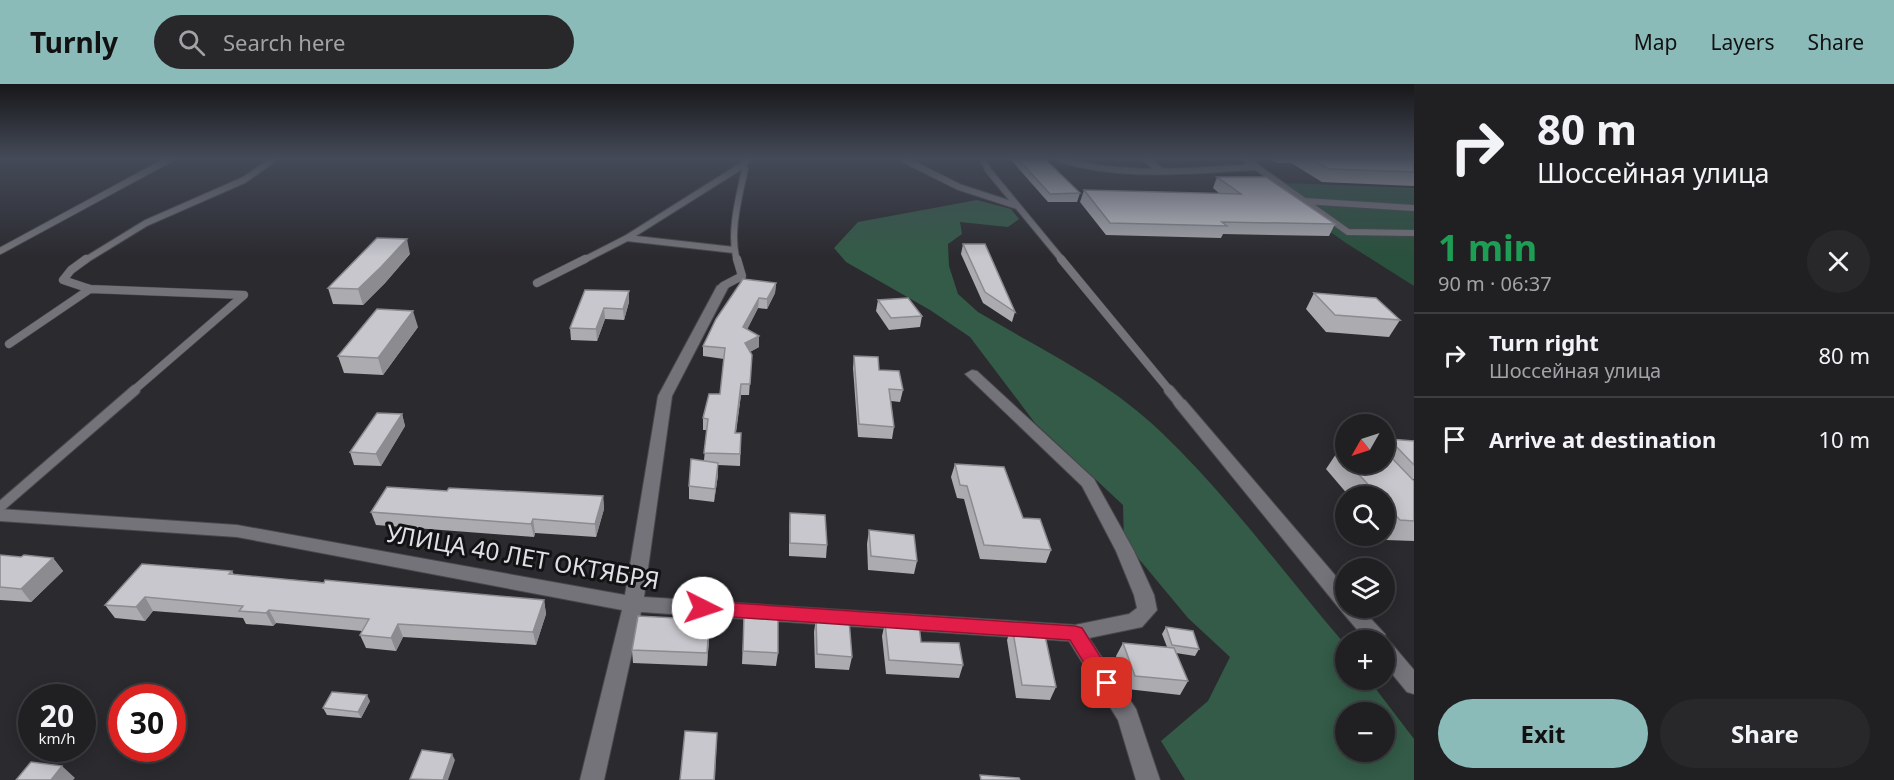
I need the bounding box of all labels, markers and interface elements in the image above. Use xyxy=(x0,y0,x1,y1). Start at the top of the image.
search box xyxy=(154,15,574,69)
text: Turnly xyxy=(30,23,118,61)
icon: search xyxy=(175,26,208,59)
text: Search here xyxy=(223,27,345,57)
text: Map xyxy=(1634,28,1678,56)
text: Layers xyxy=(1711,28,1775,56)
text: Share xyxy=(1808,28,1864,56)
text: 80 m xyxy=(1537,100,1637,157)
icon: right xyxy=(1438,108,1516,186)
text: Шоссейная улица xyxy=(1537,154,1769,191)
text: 1 min xyxy=(1438,223,1537,272)
button: close xyxy=(1807,230,1870,293)
text: 90 m · 06:37 xyxy=(1438,270,1552,297)
text: Turn right xyxy=(1489,327,1599,357)
icon: right xyxy=(1438,339,1471,372)
text: 80 m xyxy=(1819,340,1870,370)
text: Шоссейная улица xyxy=(1489,357,1661,384)
north arrow xyxy=(1335,414,1395,474)
map controls xyxy=(1335,414,1395,762)
icon: arrive xyxy=(1438,423,1471,456)
text: Arrive at destination xyxy=(1489,424,1716,454)
text: 10 m xyxy=(1819,424,1870,454)
button: search xyxy=(1335,486,1395,546)
street label: УЛИЦА 40 ЛЕТ ОКТЯБРЯ xyxy=(384,516,662,596)
button: layers xyxy=(1335,558,1395,618)
position arrow xyxy=(671,576,735,640)
button: + xyxy=(1335,630,1395,690)
pin xyxy=(1081,657,1132,708)
icon: arrive xyxy=(1090,666,1123,699)
speed limit sign: 30 xyxy=(108,684,186,762)
text: 20 xyxy=(40,695,74,736)
button: Exit xyxy=(1438,699,1648,768)
button: Share xyxy=(1660,699,1870,768)
button: − xyxy=(1335,702,1395,762)
text: km/h xyxy=(39,728,75,748)

